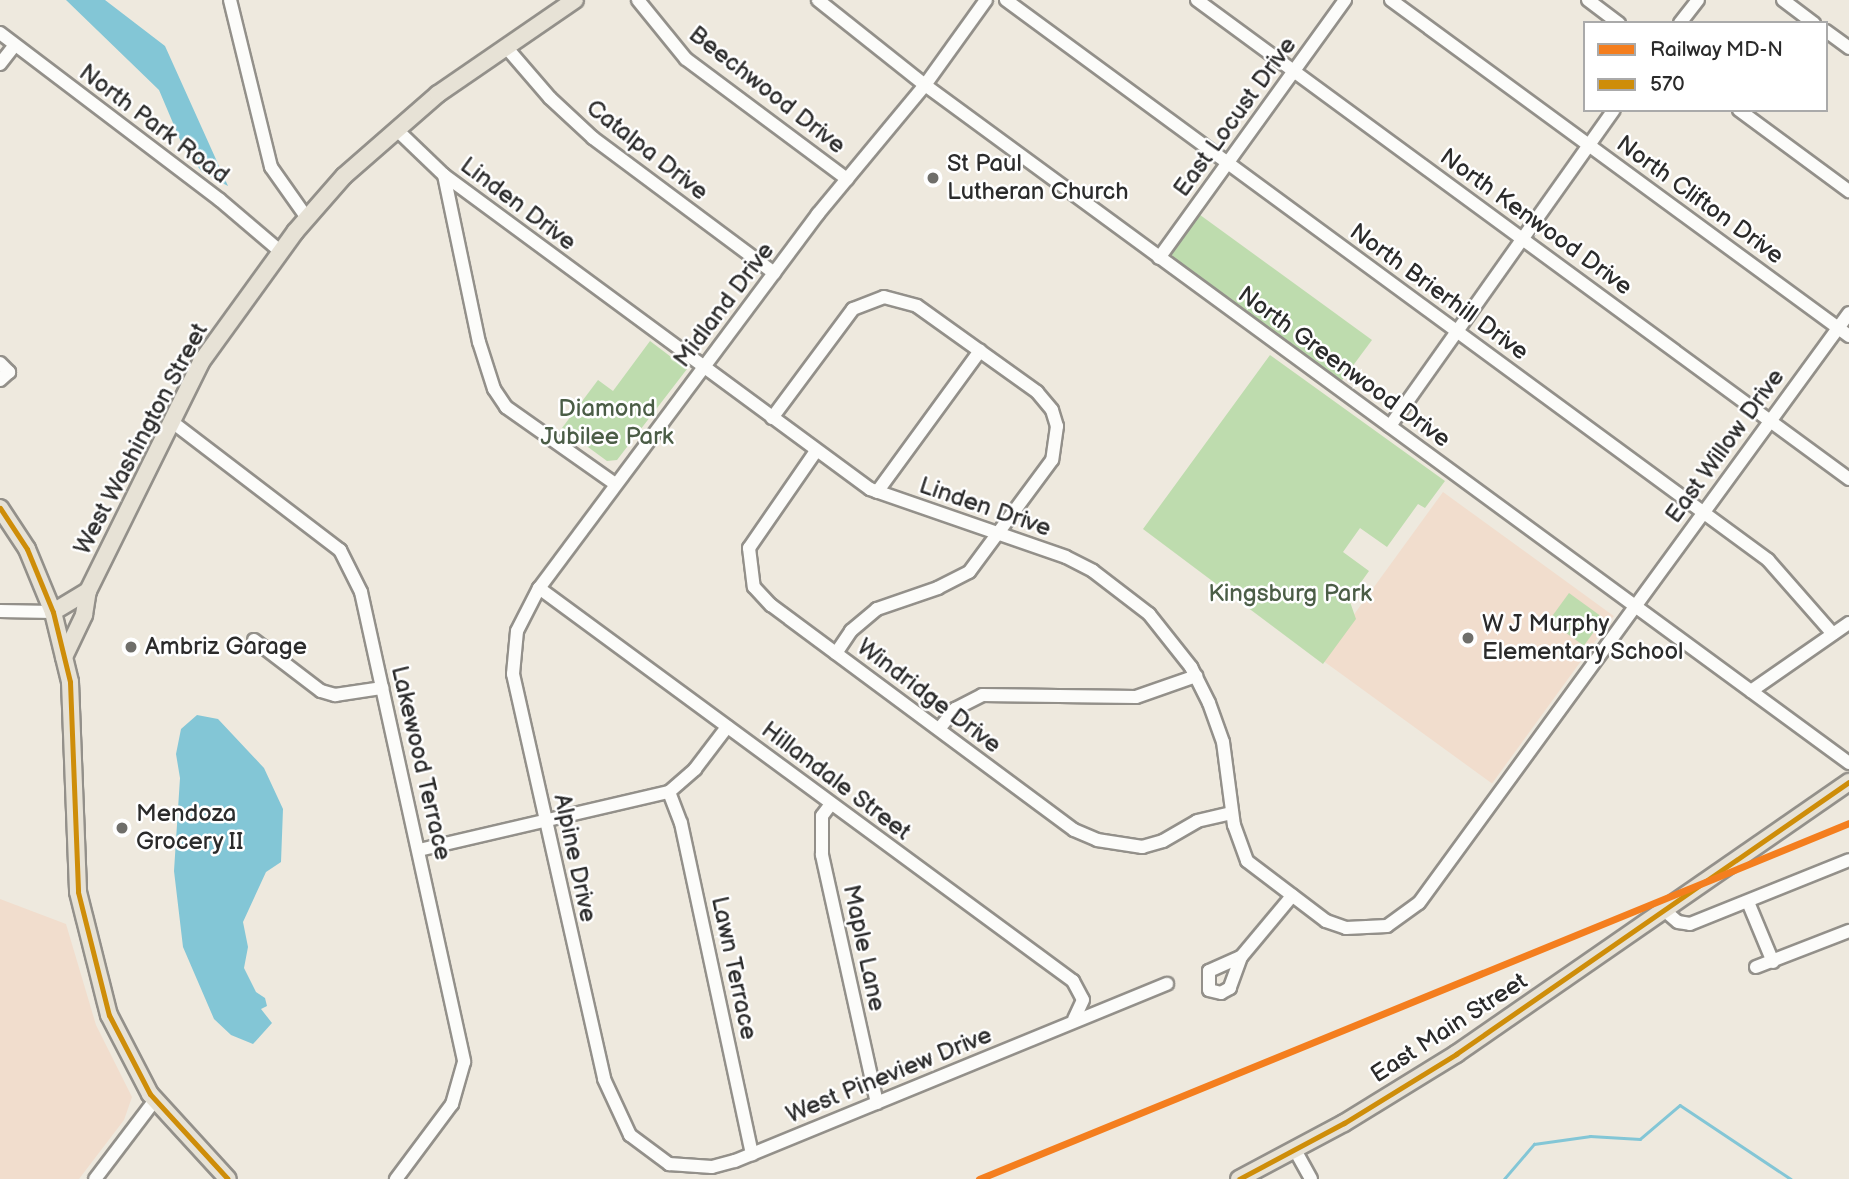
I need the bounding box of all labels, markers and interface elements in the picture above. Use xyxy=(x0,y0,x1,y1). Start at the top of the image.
street label: Beechwood Drive xyxy=(683,20,851,160)
legend xyxy=(1583,21,1828,112)
street label: East Locust Drive xyxy=(1167,32,1303,202)
text: Railway MD-N xyxy=(1650,37,1783,62)
street label: North Park Road xyxy=(73,58,235,190)
text: 570 xyxy=(1650,72,1685,97)
street label: Catalpa Drive xyxy=(580,94,714,206)
street label: North Clifton Drive xyxy=(1611,130,1789,270)
street label: North Kenwood Drive xyxy=(1434,143,1638,301)
place label: St Paul Lutheran Church xyxy=(947,150,1129,206)
street label: Linden Drive xyxy=(454,151,582,257)
marker: St Paul Lutheran Church xyxy=(925,170,941,186)
street label: North Brierhill Drive xyxy=(1344,218,1534,366)
street label: Midland Drive xyxy=(668,237,780,373)
street label: North Greenwood Drive xyxy=(1232,280,1456,454)
street label: West Washington Street xyxy=(68,318,214,560)
street label: East Willow Drive xyxy=(1659,363,1791,529)
park label: Diamond Jubilee Park xyxy=(540,395,674,451)
street label: Linden Drive xyxy=(915,471,1055,543)
park label: Kingsburg Park xyxy=(1208,580,1372,608)
place label: W J Murphy Elementary School xyxy=(1482,610,1685,666)
marker: W J Murphy Elementary School xyxy=(1460,630,1476,646)
place label: Ambriz Garage xyxy=(145,633,307,661)
street label: Windridge Drive xyxy=(851,633,1007,759)
marker: Ambriz Garage xyxy=(123,639,139,655)
street label: Lakewood Terrace xyxy=(385,663,457,863)
street label: Hillandale Street xyxy=(755,715,917,847)
street label: Alpine Drive xyxy=(547,791,603,925)
place label: Mendoza Grocery II xyxy=(136,800,245,856)
marker: Mendoza Grocery II xyxy=(114,820,130,836)
street label: Maple Lane xyxy=(837,882,891,1014)
street label: Lawn Terrace xyxy=(705,893,763,1043)
street label: East Main Street xyxy=(1365,967,1533,1089)
street label: West Pineview Drive xyxy=(782,1021,996,1129)

